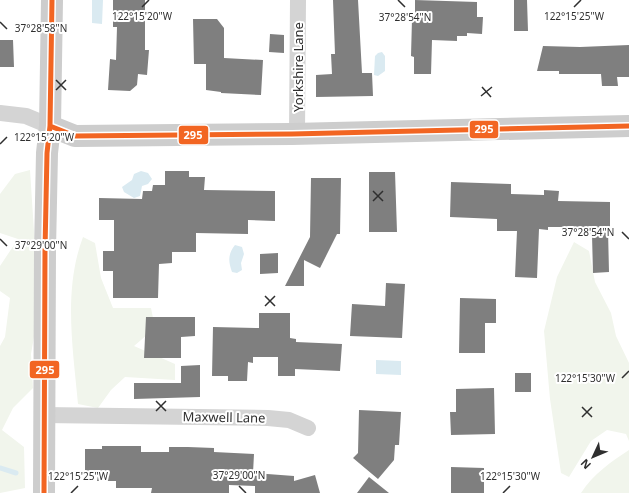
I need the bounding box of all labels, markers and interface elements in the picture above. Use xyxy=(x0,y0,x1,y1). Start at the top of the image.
text: 122°15'20"W xyxy=(112,9,173,23)
text: 122°15'25"W xyxy=(544,9,605,23)
text: 37°28'54"N xyxy=(379,10,431,24)
text: 37°28'58"N xyxy=(15,21,67,35)
street label: Yorkshire Lane xyxy=(289,22,307,112)
line badge: 295 xyxy=(469,120,499,139)
text: 295 xyxy=(475,121,493,136)
line badge: 295 xyxy=(178,125,209,145)
text: 295 xyxy=(184,127,202,142)
text: 122°15'20"W xyxy=(14,130,75,144)
text: 37°28'54"N xyxy=(562,225,614,239)
text: 37°29'00"N xyxy=(15,238,67,252)
line badge: 295 xyxy=(29,360,60,379)
text: 295 xyxy=(36,362,54,377)
text: 122°15'30"W xyxy=(555,371,616,385)
street label: Maxwell Lane xyxy=(182,407,266,427)
north arrow xyxy=(573,437,613,477)
text: N xyxy=(577,456,594,473)
text: 37°29'00"N xyxy=(213,468,265,482)
text: 122°15'25"W xyxy=(48,469,109,483)
text: 122°15'30"W xyxy=(480,469,541,483)

